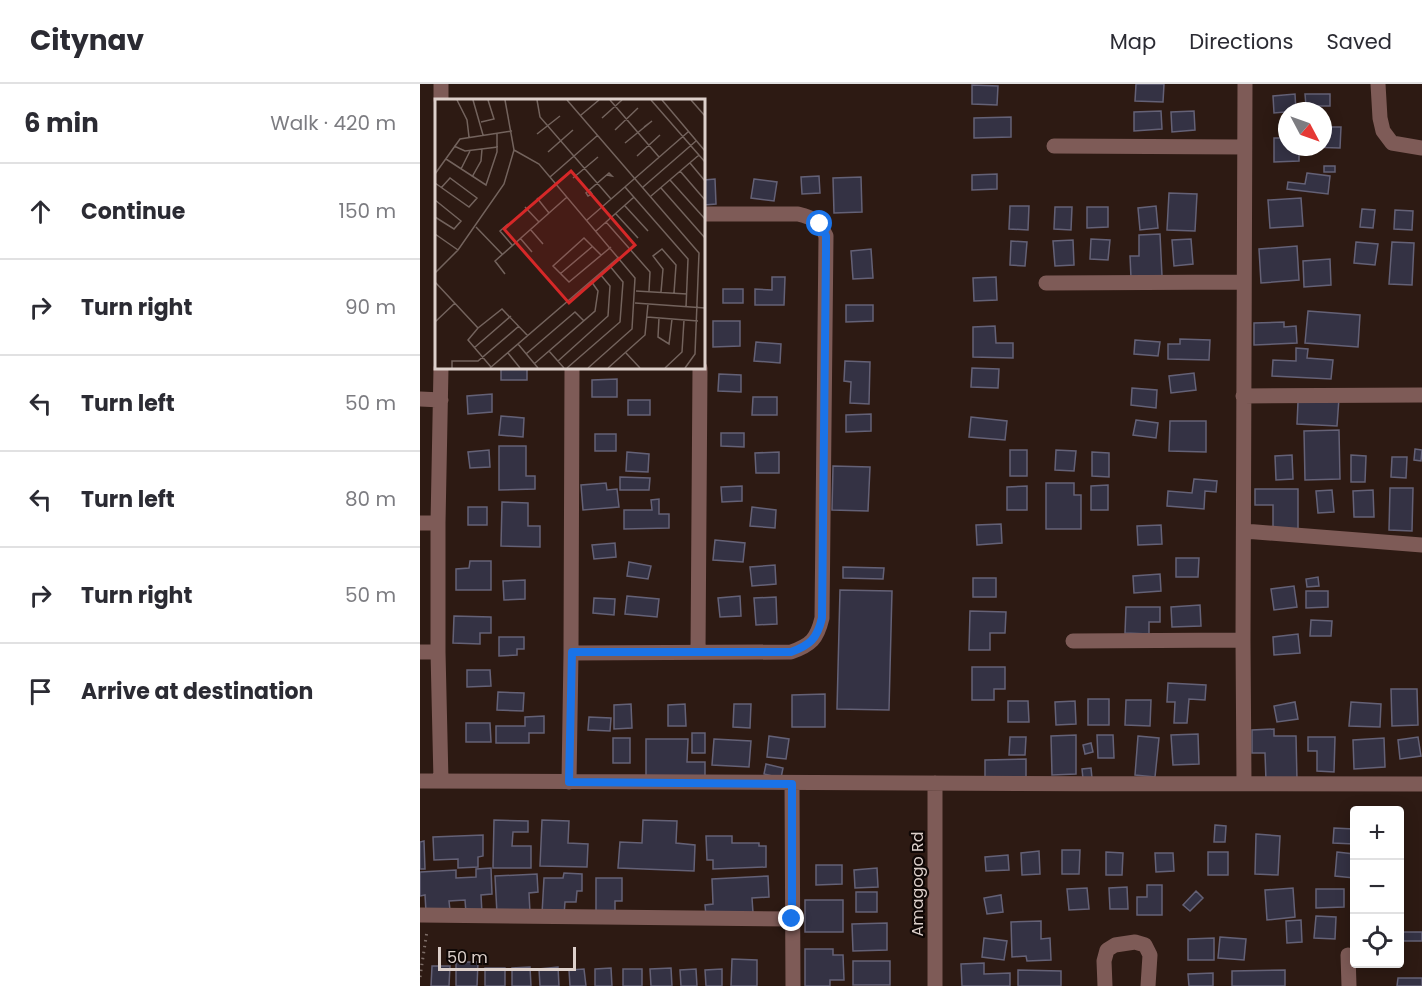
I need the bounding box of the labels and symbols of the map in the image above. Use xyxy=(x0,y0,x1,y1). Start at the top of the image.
inset map xyxy=(435,99,705,369)
north arrow xyxy=(1278,102,1332,156)
route start xyxy=(806,210,832,236)
street label: Amagogo Rd xyxy=(906,831,929,937)
route end xyxy=(778,905,804,931)
scale bar xyxy=(438,944,576,972)

